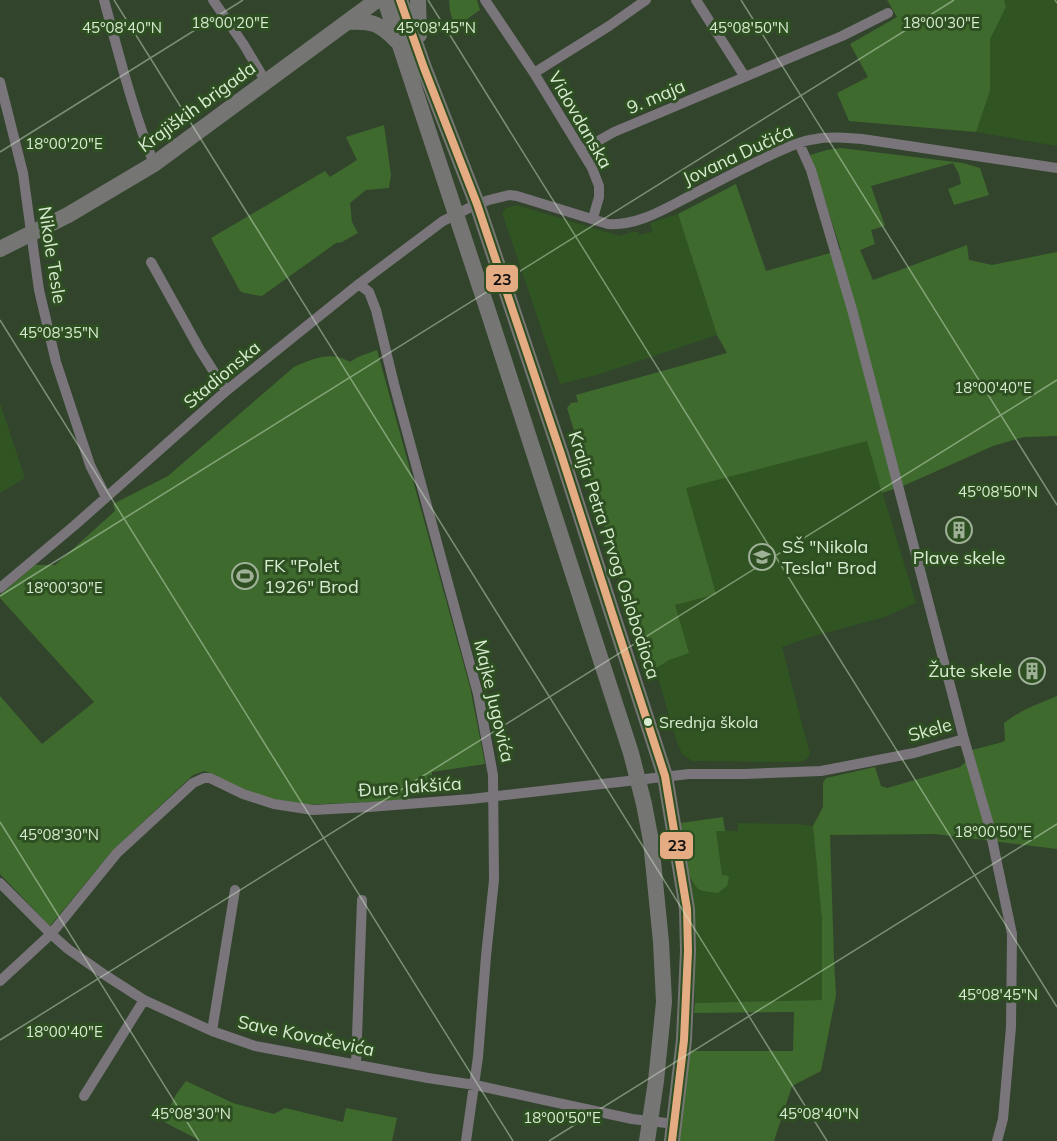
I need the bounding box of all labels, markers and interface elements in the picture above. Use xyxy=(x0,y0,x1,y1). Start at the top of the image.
text: 18°00'20"E xyxy=(191,13,269,32)
text: 18°00'30"E xyxy=(902,13,980,32)
text: 45°08'40"N xyxy=(82,18,162,37)
text: 45°08'45"N xyxy=(396,18,476,37)
text: 45°08'50"N xyxy=(709,18,789,37)
street label: Krajiških brigada xyxy=(133,56,260,157)
street label: Vidovdanska xyxy=(543,67,617,172)
street label: 9. maja xyxy=(623,74,689,119)
street label: Jovana Dučića xyxy=(679,119,797,190)
text: 18°00'20"E xyxy=(25,134,103,153)
street label: Nikole Tesle xyxy=(33,205,72,305)
line badge: 23 xyxy=(485,264,519,293)
text: 23 xyxy=(492,269,512,289)
text: 45°08'35"N xyxy=(19,323,99,342)
street label: Stadionska xyxy=(179,336,265,413)
text: 18°00'40"E xyxy=(954,378,1032,397)
street label: Kralja Petra Prvog Oslobodioca xyxy=(563,428,665,682)
text: 45°08'50"N xyxy=(958,482,1038,501)
building icon: Plave skele xyxy=(944,515,974,545)
place label: SŠ "Nikola Tesla" Brod xyxy=(782,535,877,579)
school or university icon: SŠ "Nikola Tesla" Brod xyxy=(747,542,777,572)
place label: Plave skele xyxy=(913,546,1005,569)
place label: FK "Polet 1926" Brod xyxy=(264,554,359,598)
sports icon: FK "Polet 1926" Brod xyxy=(230,561,260,591)
text: 18°00'30"E xyxy=(25,578,103,597)
street label: Majke Jugovića xyxy=(469,637,520,764)
building icon: Žute skele xyxy=(1017,656,1047,686)
place label: Žute skele xyxy=(929,659,1012,682)
place label: Srednja škola xyxy=(659,712,758,732)
street label: Skele xyxy=(905,712,954,747)
marker: Srednja škola xyxy=(642,716,654,728)
street label: Đure Jakšića xyxy=(358,771,462,802)
text: 18°00'50"E xyxy=(954,822,1032,841)
text: 45°08'30"N xyxy=(19,825,99,844)
line badge: 23 xyxy=(659,831,694,860)
text: 23 xyxy=(667,835,687,855)
text: 45°08'45"N xyxy=(958,985,1038,1004)
street label: Save Kovačevića xyxy=(236,1010,377,1061)
text: 18°00'40"E xyxy=(25,1022,103,1041)
text: 45°08'30"N xyxy=(151,1104,231,1123)
text: 45°08'40"N xyxy=(779,1104,859,1123)
text: 18°00'50"E xyxy=(523,1108,601,1127)

